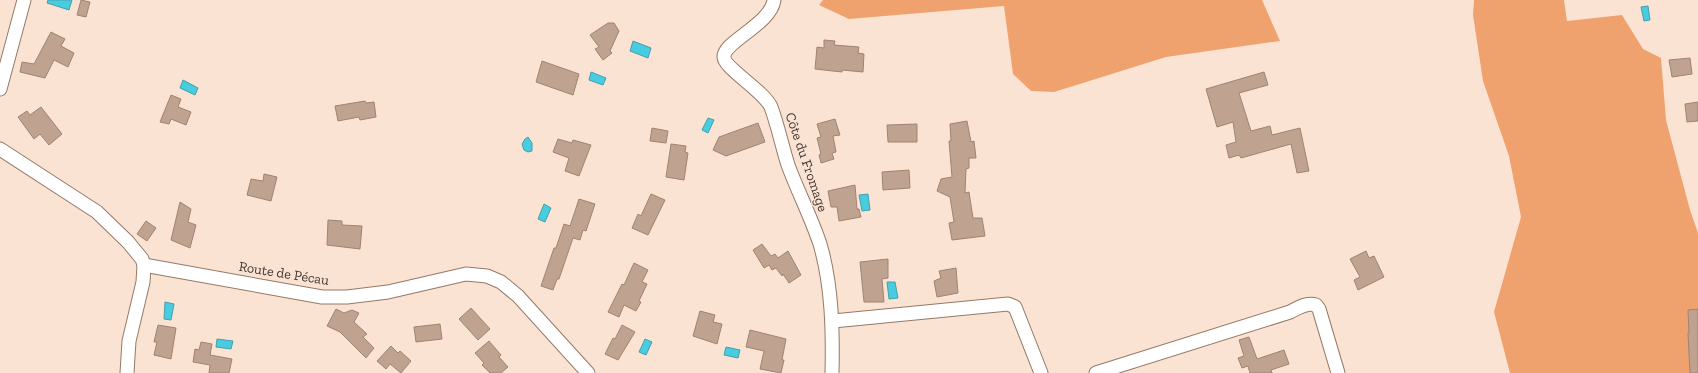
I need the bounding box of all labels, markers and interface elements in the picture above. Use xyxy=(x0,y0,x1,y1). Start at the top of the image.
street label: Côte du Fromage xyxy=(782,110,832,214)
street label: Route de Pécau xyxy=(238,258,330,289)

